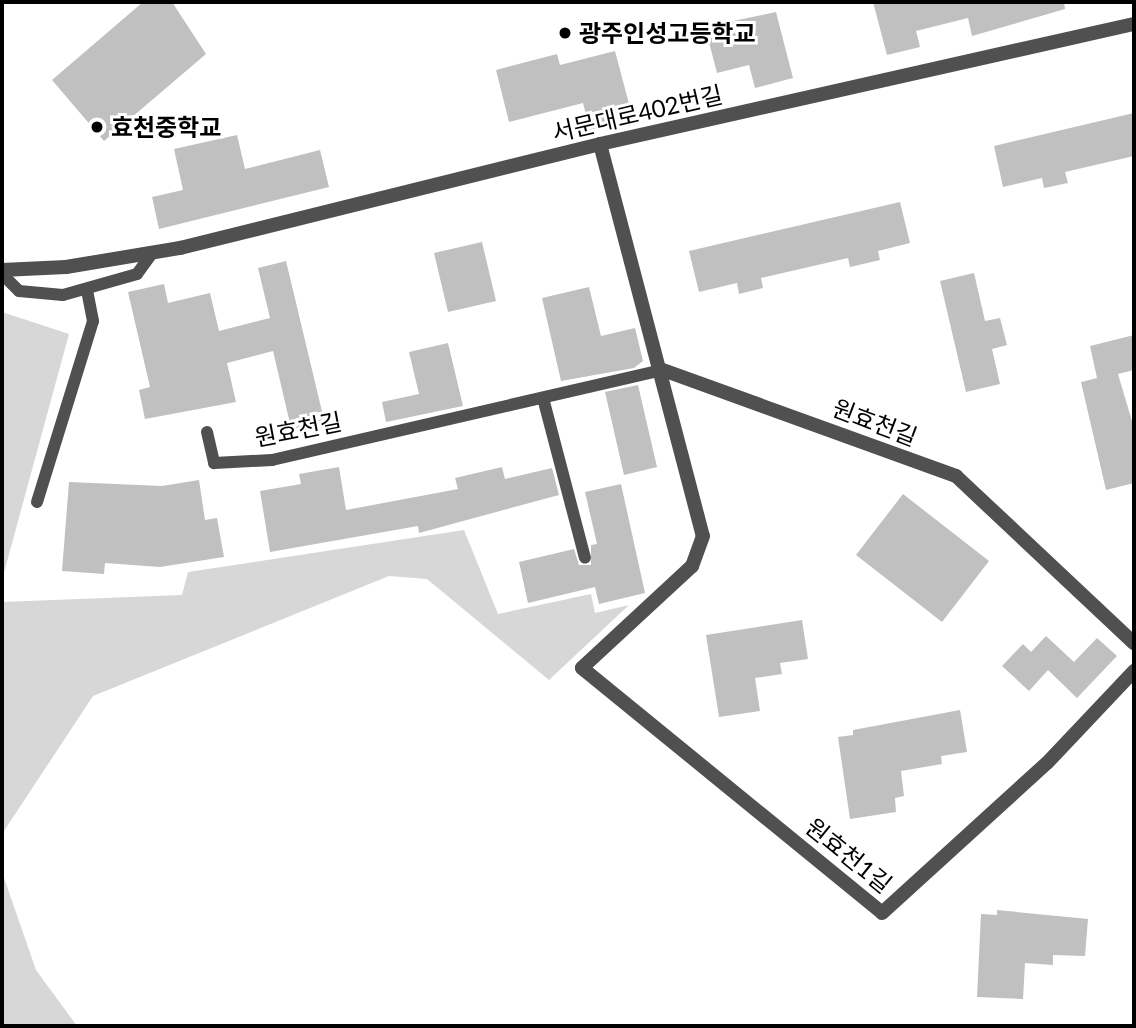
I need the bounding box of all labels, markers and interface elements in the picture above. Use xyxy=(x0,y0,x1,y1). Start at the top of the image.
place label: 광주인성고등학교 xyxy=(579,19,756,47)
marker: 광주인성고등학교 xyxy=(557,25,573,41)
street label: 서문대로402번길 xyxy=(549,79,725,147)
place label: 효천중학교 xyxy=(111,113,221,141)
marker: 효천중학교 xyxy=(89,119,105,135)
street label: 원효천길 xyxy=(829,393,921,451)
street label: 원효천길 xyxy=(252,406,344,452)
street label: 원효천1길 xyxy=(800,812,898,898)

